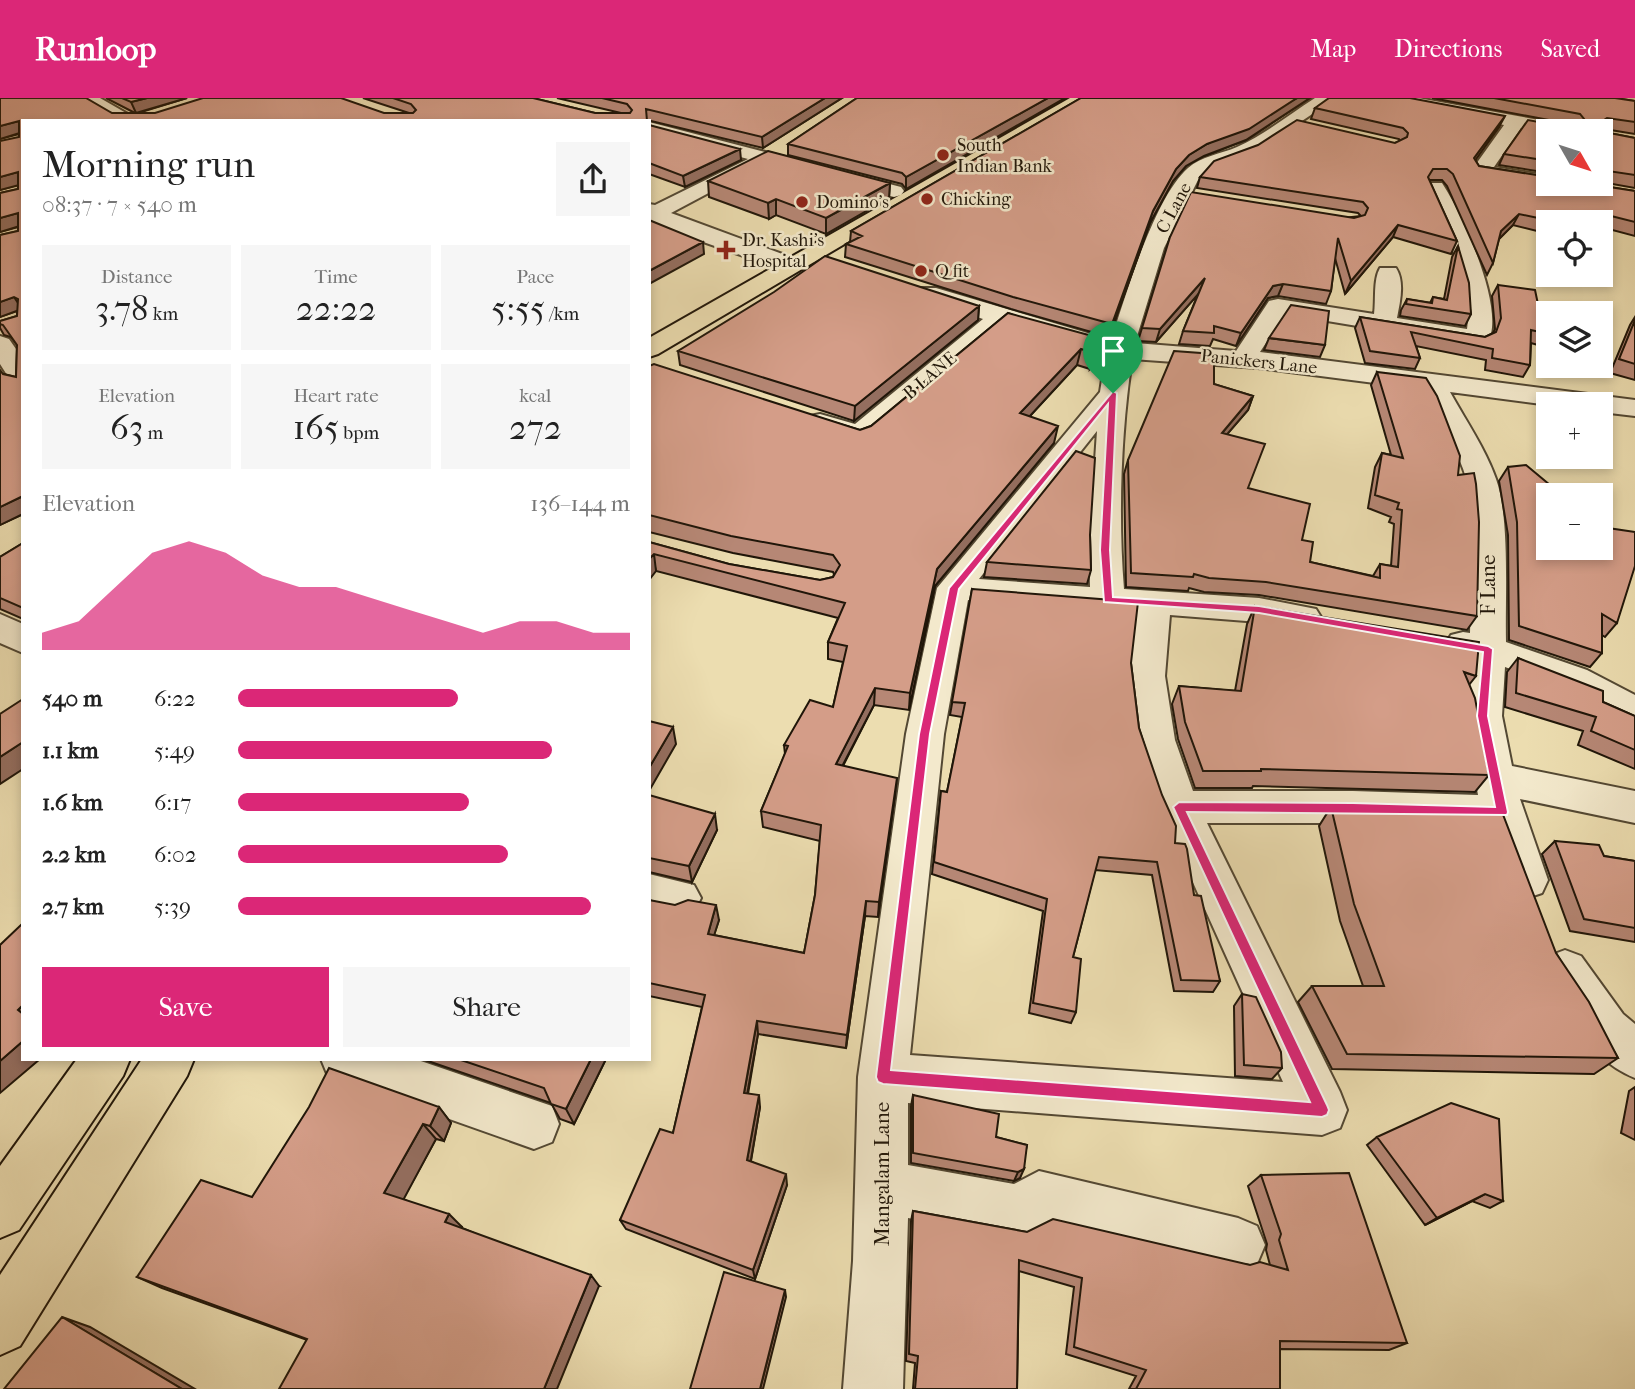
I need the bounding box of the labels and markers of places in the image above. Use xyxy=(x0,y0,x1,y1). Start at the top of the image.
place label: South Indian Bank xyxy=(957,135,1053,177)
marker: South Indian Bank xyxy=(935,147,951,163)
place label: Chicking xyxy=(941,189,1011,210)
marker: Chicking xyxy=(919,191,935,207)
place label: Domino's xyxy=(816,192,889,213)
marker: Domino's xyxy=(794,194,810,210)
place label: Dr. Kashi's Hospital xyxy=(742,230,825,272)
marker: Dr. Kashi's Hospital xyxy=(716,240,736,260)
place label: Q fit xyxy=(935,261,970,282)
marker: Q fit xyxy=(913,263,929,279)
pin xyxy=(1083,321,1143,393)

